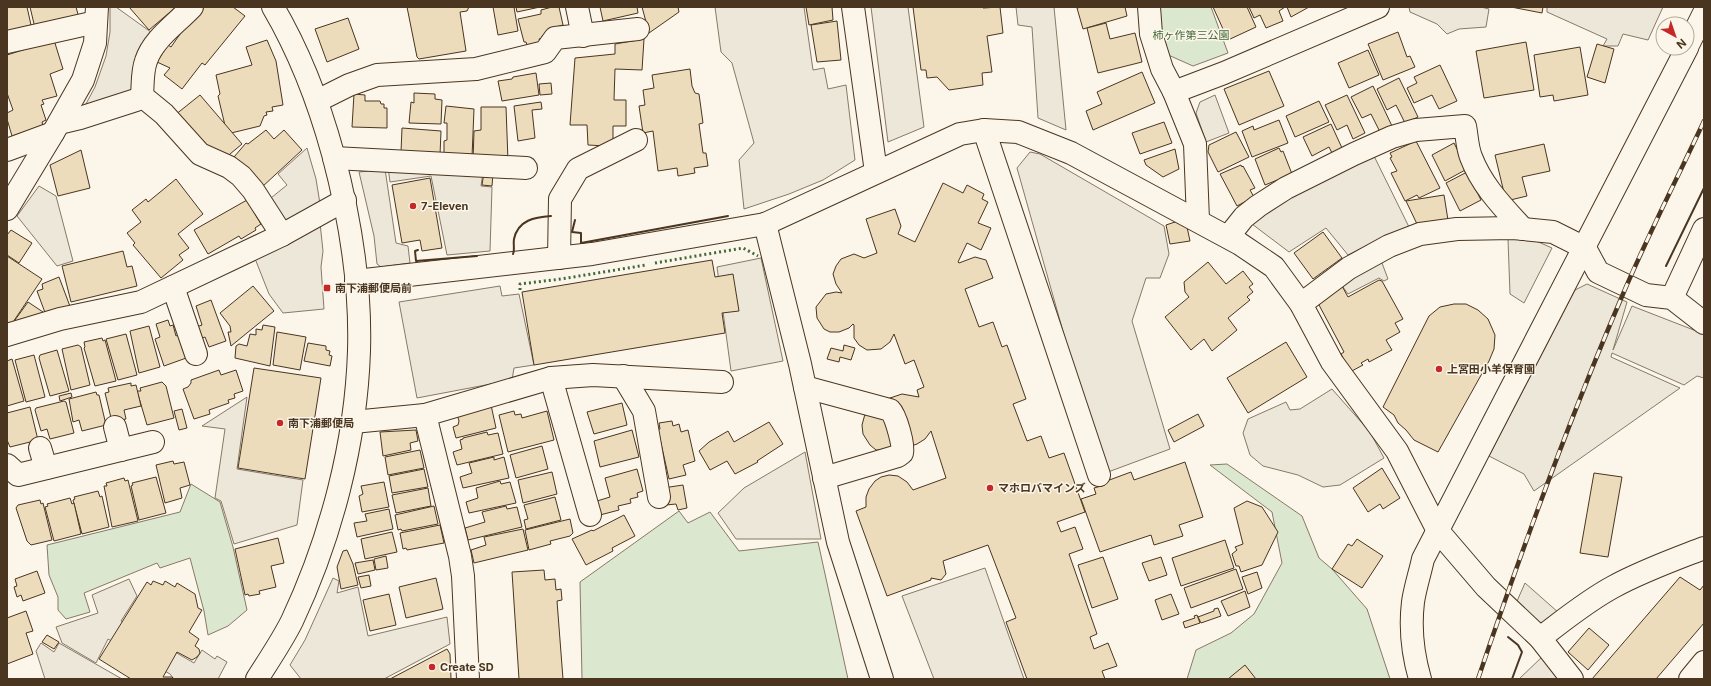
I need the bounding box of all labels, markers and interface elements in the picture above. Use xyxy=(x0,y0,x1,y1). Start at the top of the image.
north arrow xyxy=(1655,16,1695,56)
park label: 柿ヶ作第三公園 xyxy=(1153,28,1230,42)
text: N xyxy=(1674,36,1689,52)
place label: 7-Eleven xyxy=(421,199,469,213)
marker: 7-Eleven xyxy=(408,201,418,211)
place label: 南下浦郵便局前 xyxy=(335,281,412,295)
marker: 南下浦郵便局前 xyxy=(322,283,332,293)
place label: 上宮田小羊保育園 xyxy=(1447,362,1535,376)
marker: 上宮田小羊保育園 xyxy=(1434,364,1444,374)
place label: 南下浦郵便局 xyxy=(288,416,354,430)
marker: 南下浦郵便局 xyxy=(275,418,285,428)
place label: マホロバマインズ xyxy=(998,481,1086,495)
marker: マホロバマインズ xyxy=(985,483,995,493)
place label: Create SD xyxy=(440,660,494,674)
marker: Create SD xyxy=(427,662,437,672)

